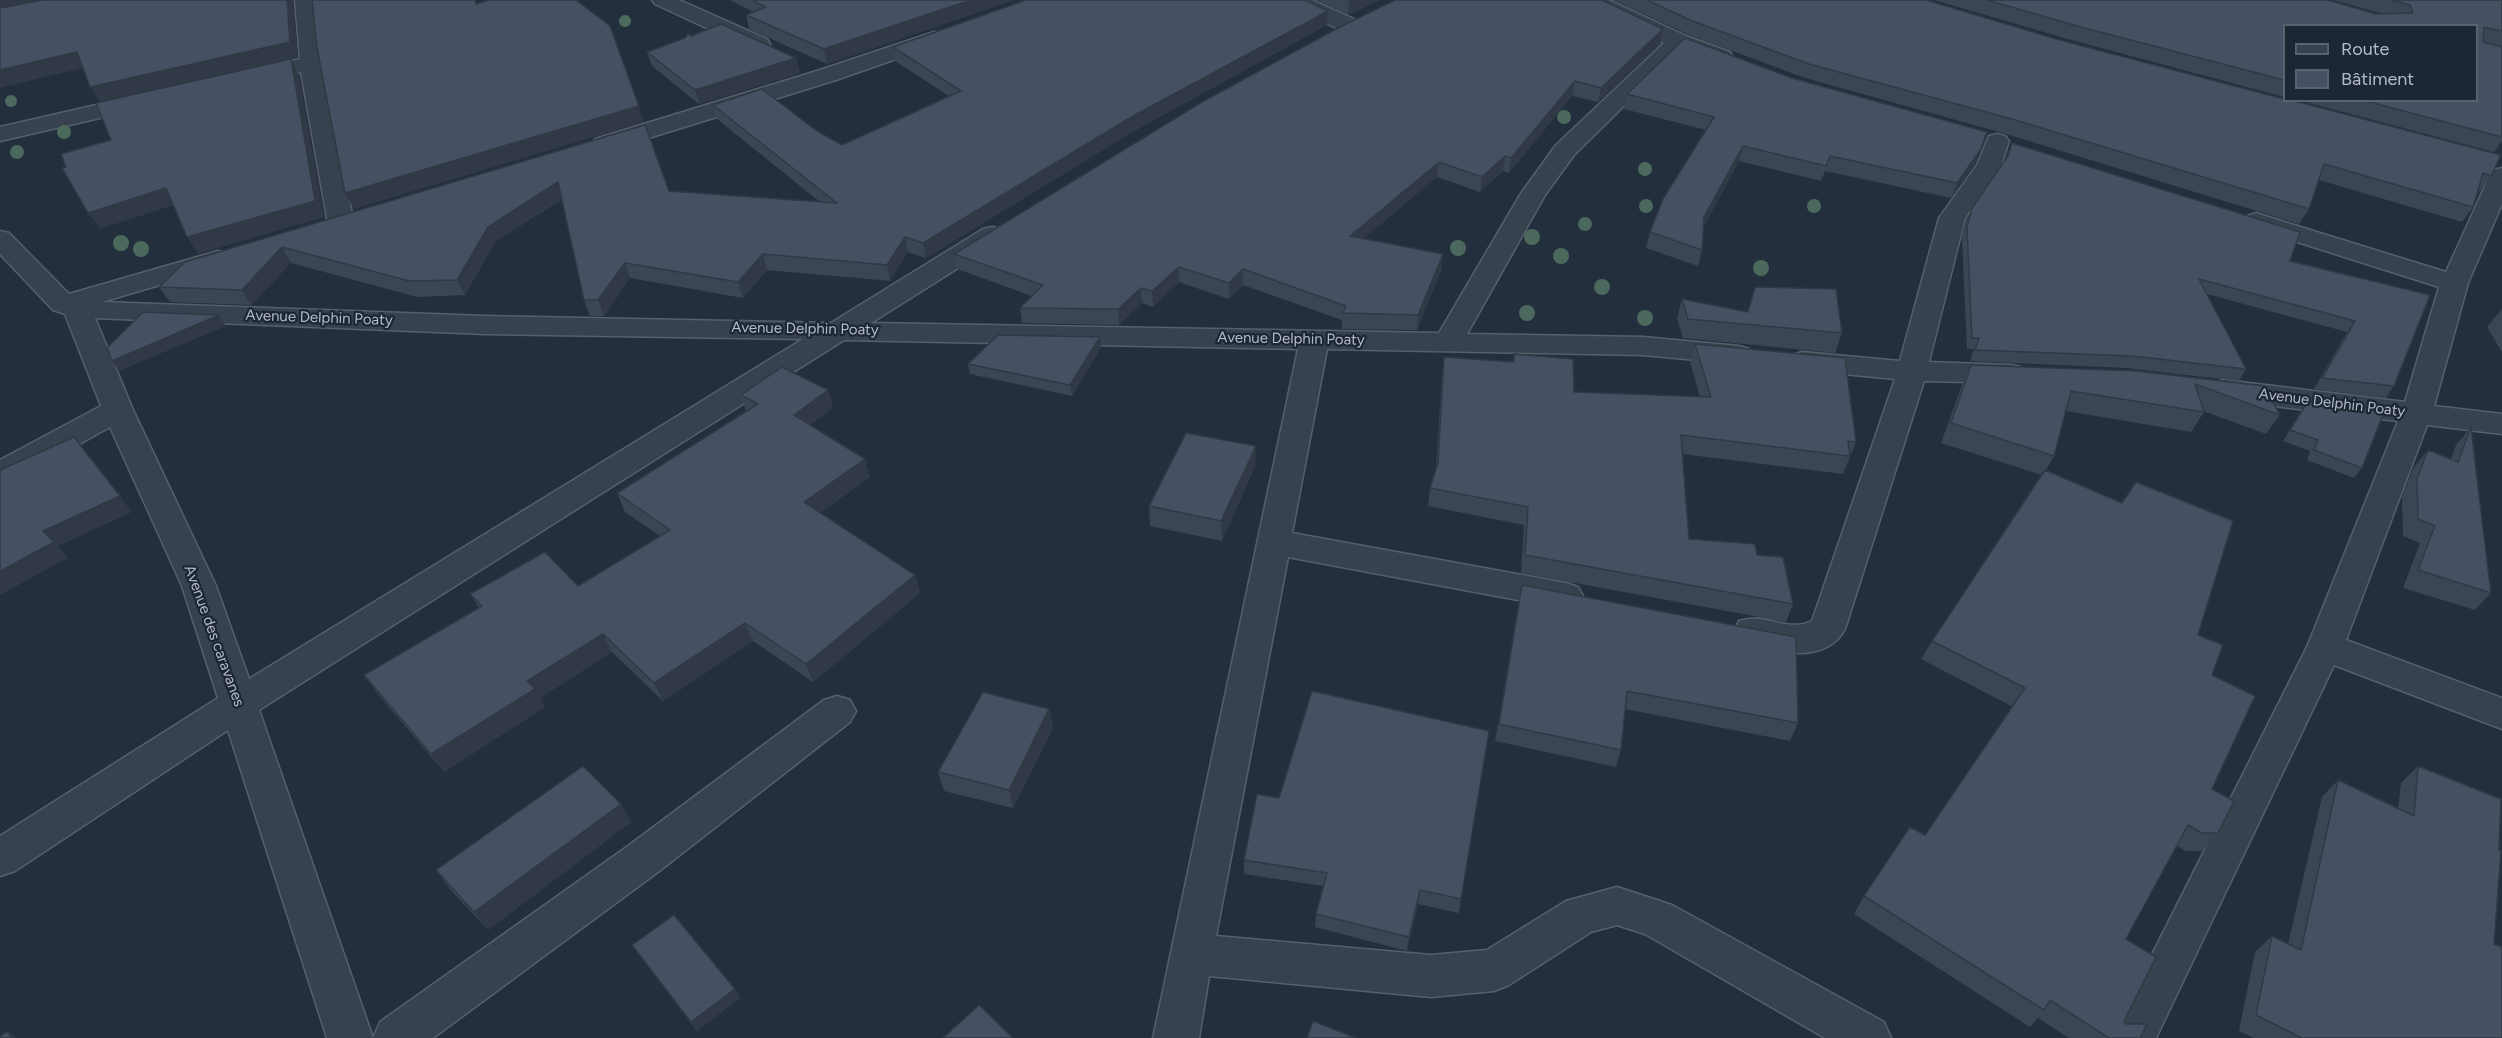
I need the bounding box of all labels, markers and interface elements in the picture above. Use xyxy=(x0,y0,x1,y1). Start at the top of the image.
legend xyxy=(2283,24,2478,102)
text: Route xyxy=(2341,38,2389,60)
text: Bâtiment xyxy=(2341,68,2414,90)
street label: Avenue Delphin Poaty xyxy=(245,306,393,330)
street label: Avenue Delphin Poaty xyxy=(731,319,879,339)
street label: Avenue Delphin Poaty xyxy=(1217,329,1365,349)
street label: Avenue Delphin Poaty xyxy=(2258,385,2406,421)
street label: Avenue des caravanes xyxy=(180,563,248,709)

